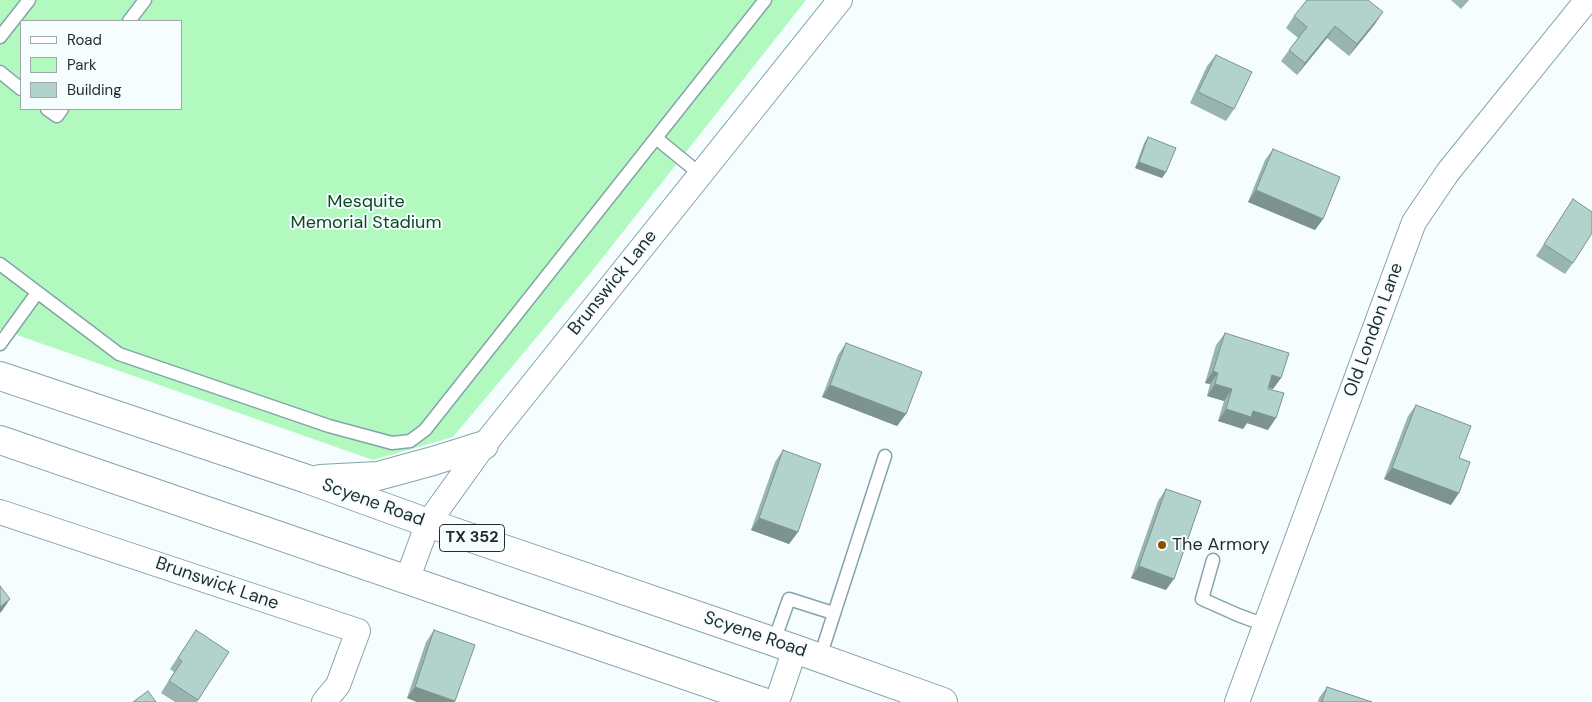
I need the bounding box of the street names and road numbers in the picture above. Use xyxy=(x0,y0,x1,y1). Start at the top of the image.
street label: Brunswick Lane xyxy=(564,226,662,340)
street label: Old London Lane xyxy=(1340,260,1408,400)
street label: Scyene Road xyxy=(319,474,427,532)
road number: TX 352 xyxy=(440,524,504,552)
street label: Brunswick Lane xyxy=(153,553,281,615)
street label: Scyene Road xyxy=(701,607,809,663)

